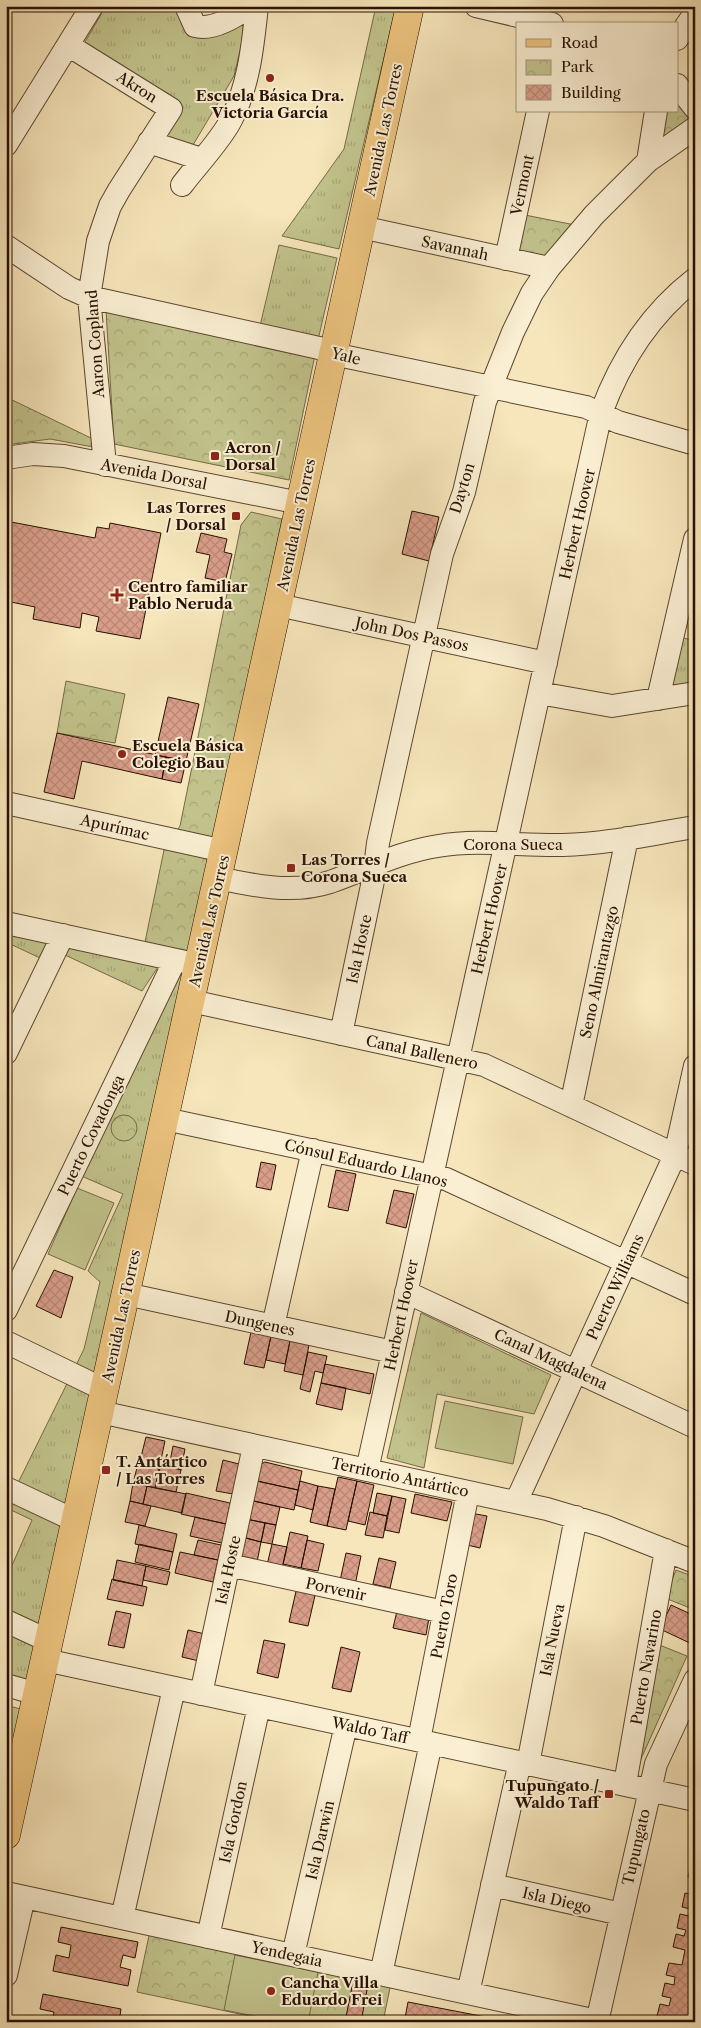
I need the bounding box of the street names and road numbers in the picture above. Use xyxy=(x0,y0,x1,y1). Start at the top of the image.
street label: Avenida Las Torres xyxy=(359,62,406,199)
street label: Akron xyxy=(112,67,161,107)
street label: Vermont xyxy=(506,152,538,218)
street label: Savannah xyxy=(420,232,491,264)
street label: Aaron Copland xyxy=(82,289,108,400)
street label: Yale xyxy=(328,343,363,369)
street label: Avenida Dorsal xyxy=(98,454,209,494)
street label: Avenida Las Torres xyxy=(272,457,319,594)
street label: Dayton xyxy=(445,460,479,516)
street label: Herbert Hoover xyxy=(555,466,599,581)
street label: John Dos Passos xyxy=(352,612,470,655)
street label: Apurímac xyxy=(78,810,151,844)
street label: Corona Sueca xyxy=(463,835,563,854)
street label: Avenida Las Torres xyxy=(184,853,233,990)
street label: Herbert Hoover xyxy=(467,861,511,976)
street label: Seno Almirantazgo xyxy=(576,904,622,1040)
street label: Isla Hoste xyxy=(342,913,376,985)
street label: Canal Ballenero xyxy=(364,1031,480,1073)
street label: Puerto Covadonga xyxy=(54,1072,128,1198)
street label: Cónsul Eduardo Llanos xyxy=(283,1135,449,1191)
street label: Puerto Williams xyxy=(582,1231,648,1343)
street label: Avenida Las Torres xyxy=(97,1248,144,1385)
street label: Herbert Hoover xyxy=(380,1257,422,1372)
street label: Dungenes xyxy=(223,1306,297,1340)
street label: Canal Magdalena xyxy=(491,1324,611,1394)
street label: Territorio Antártico xyxy=(329,1453,471,1501)
street label: Isla Hoste xyxy=(211,1534,245,1606)
street label: Puerto Toro xyxy=(426,1572,462,1660)
street label: Porvenir xyxy=(304,1573,369,1605)
street label: Isla Nueva xyxy=(536,1602,568,1678)
street label: Puerto Navarino xyxy=(626,1608,666,1726)
street label: Waldo Taff xyxy=(329,1712,411,1748)
street label: Isla Gordon xyxy=(215,1779,251,1865)
street label: Isla Darwin xyxy=(302,1798,339,1882)
street label: Tupungato xyxy=(618,1807,654,1887)
street label: Isla Diego xyxy=(521,1883,593,1917)
street label: Yendegaia xyxy=(249,1937,325,1971)

